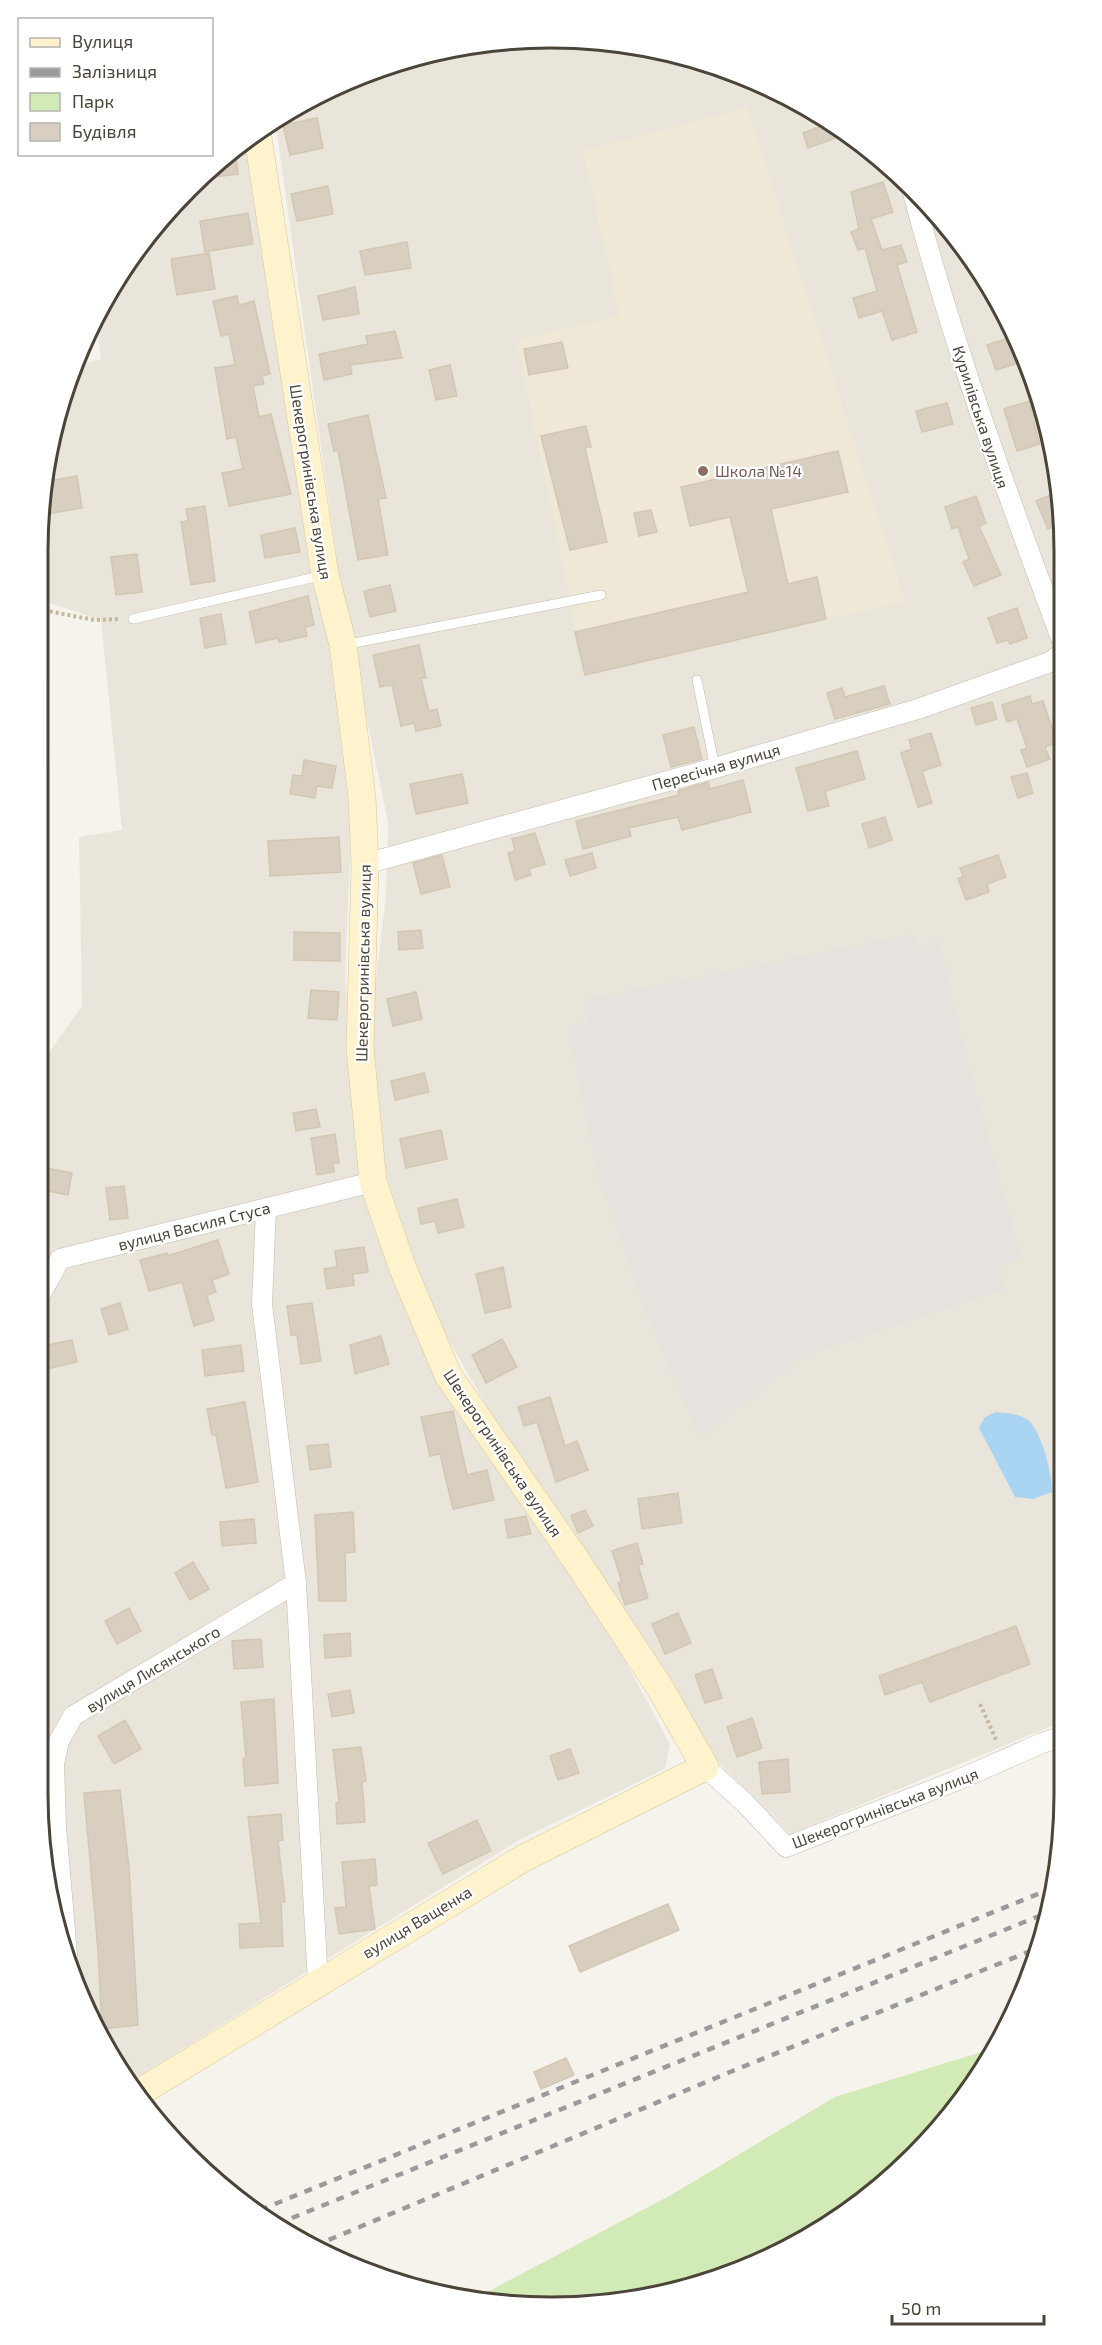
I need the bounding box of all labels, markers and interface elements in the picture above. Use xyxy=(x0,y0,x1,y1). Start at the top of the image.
legend xyxy=(18,18,213,156)
text: Вулиця xyxy=(72,30,133,52)
text: Залізниця xyxy=(72,60,157,82)
text: Парк xyxy=(72,90,114,112)
text: Будівля xyxy=(72,120,136,142)
street label: Курилівська вулиця xyxy=(948,343,1014,491)
street label: Шекерогринівська вулиця xyxy=(286,383,336,581)
place label: Школа №14 xyxy=(715,461,802,480)
marker: Школа №14 xyxy=(696,464,710,478)
street label: Пересічна вулиця xyxy=(649,739,783,795)
street label: Шекерогринівська вулиця xyxy=(351,864,375,1062)
street label: вулиця Василя Стуса xyxy=(116,1197,272,1255)
street label: Шекерогринівська вулиця xyxy=(439,1365,567,1541)
street label: вулиця Лисянського xyxy=(82,1621,224,1717)
street label: Шекерогринівська вулиця xyxy=(789,1763,981,1853)
street label: вулиця Ващенка xyxy=(359,1881,475,1963)
scale bar xyxy=(892,2288,1044,2326)
text: 50 m xyxy=(901,2297,941,2319)

